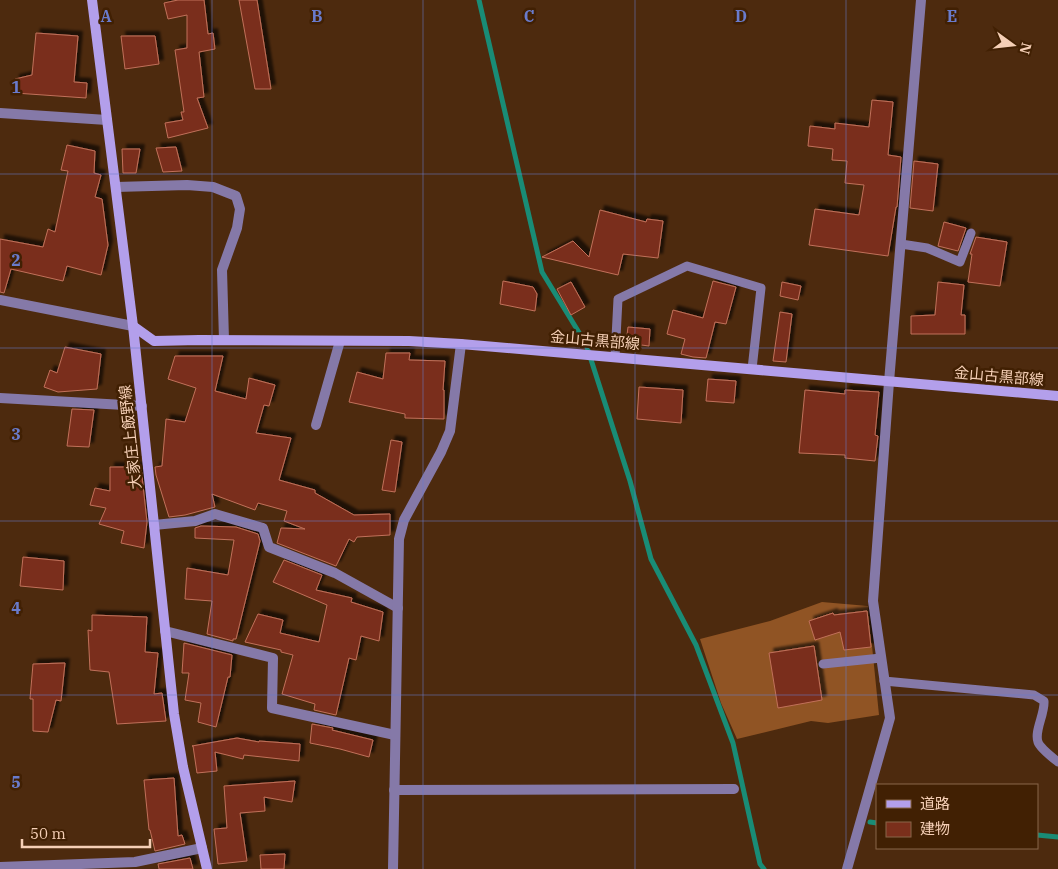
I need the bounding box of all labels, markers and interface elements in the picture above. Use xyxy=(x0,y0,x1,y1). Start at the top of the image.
text: A xyxy=(100,6,112,26)
text: B xyxy=(311,6,323,26)
text: C xyxy=(524,6,534,26)
text: D xyxy=(735,6,747,26)
text: E xyxy=(947,6,957,26)
north arrow xyxy=(988,20,1038,70)
text: N xyxy=(1015,41,1036,56)
text: 1 xyxy=(11,77,21,97)
text: 2 xyxy=(11,250,21,270)
street label: 金山古黒部線 xyxy=(549,327,641,353)
street label: 金山古黒部線 xyxy=(953,363,1045,389)
street label: 大家庄上飯野線 xyxy=(115,384,145,490)
text: 3 xyxy=(11,424,21,444)
text: 4 xyxy=(11,598,21,618)
text: 5 xyxy=(11,772,21,792)
legend xyxy=(876,784,1038,849)
text: 道路 xyxy=(920,794,950,813)
scale bar xyxy=(22,816,150,848)
text: 建物 xyxy=(920,819,950,838)
text: 50 m xyxy=(30,824,66,843)

